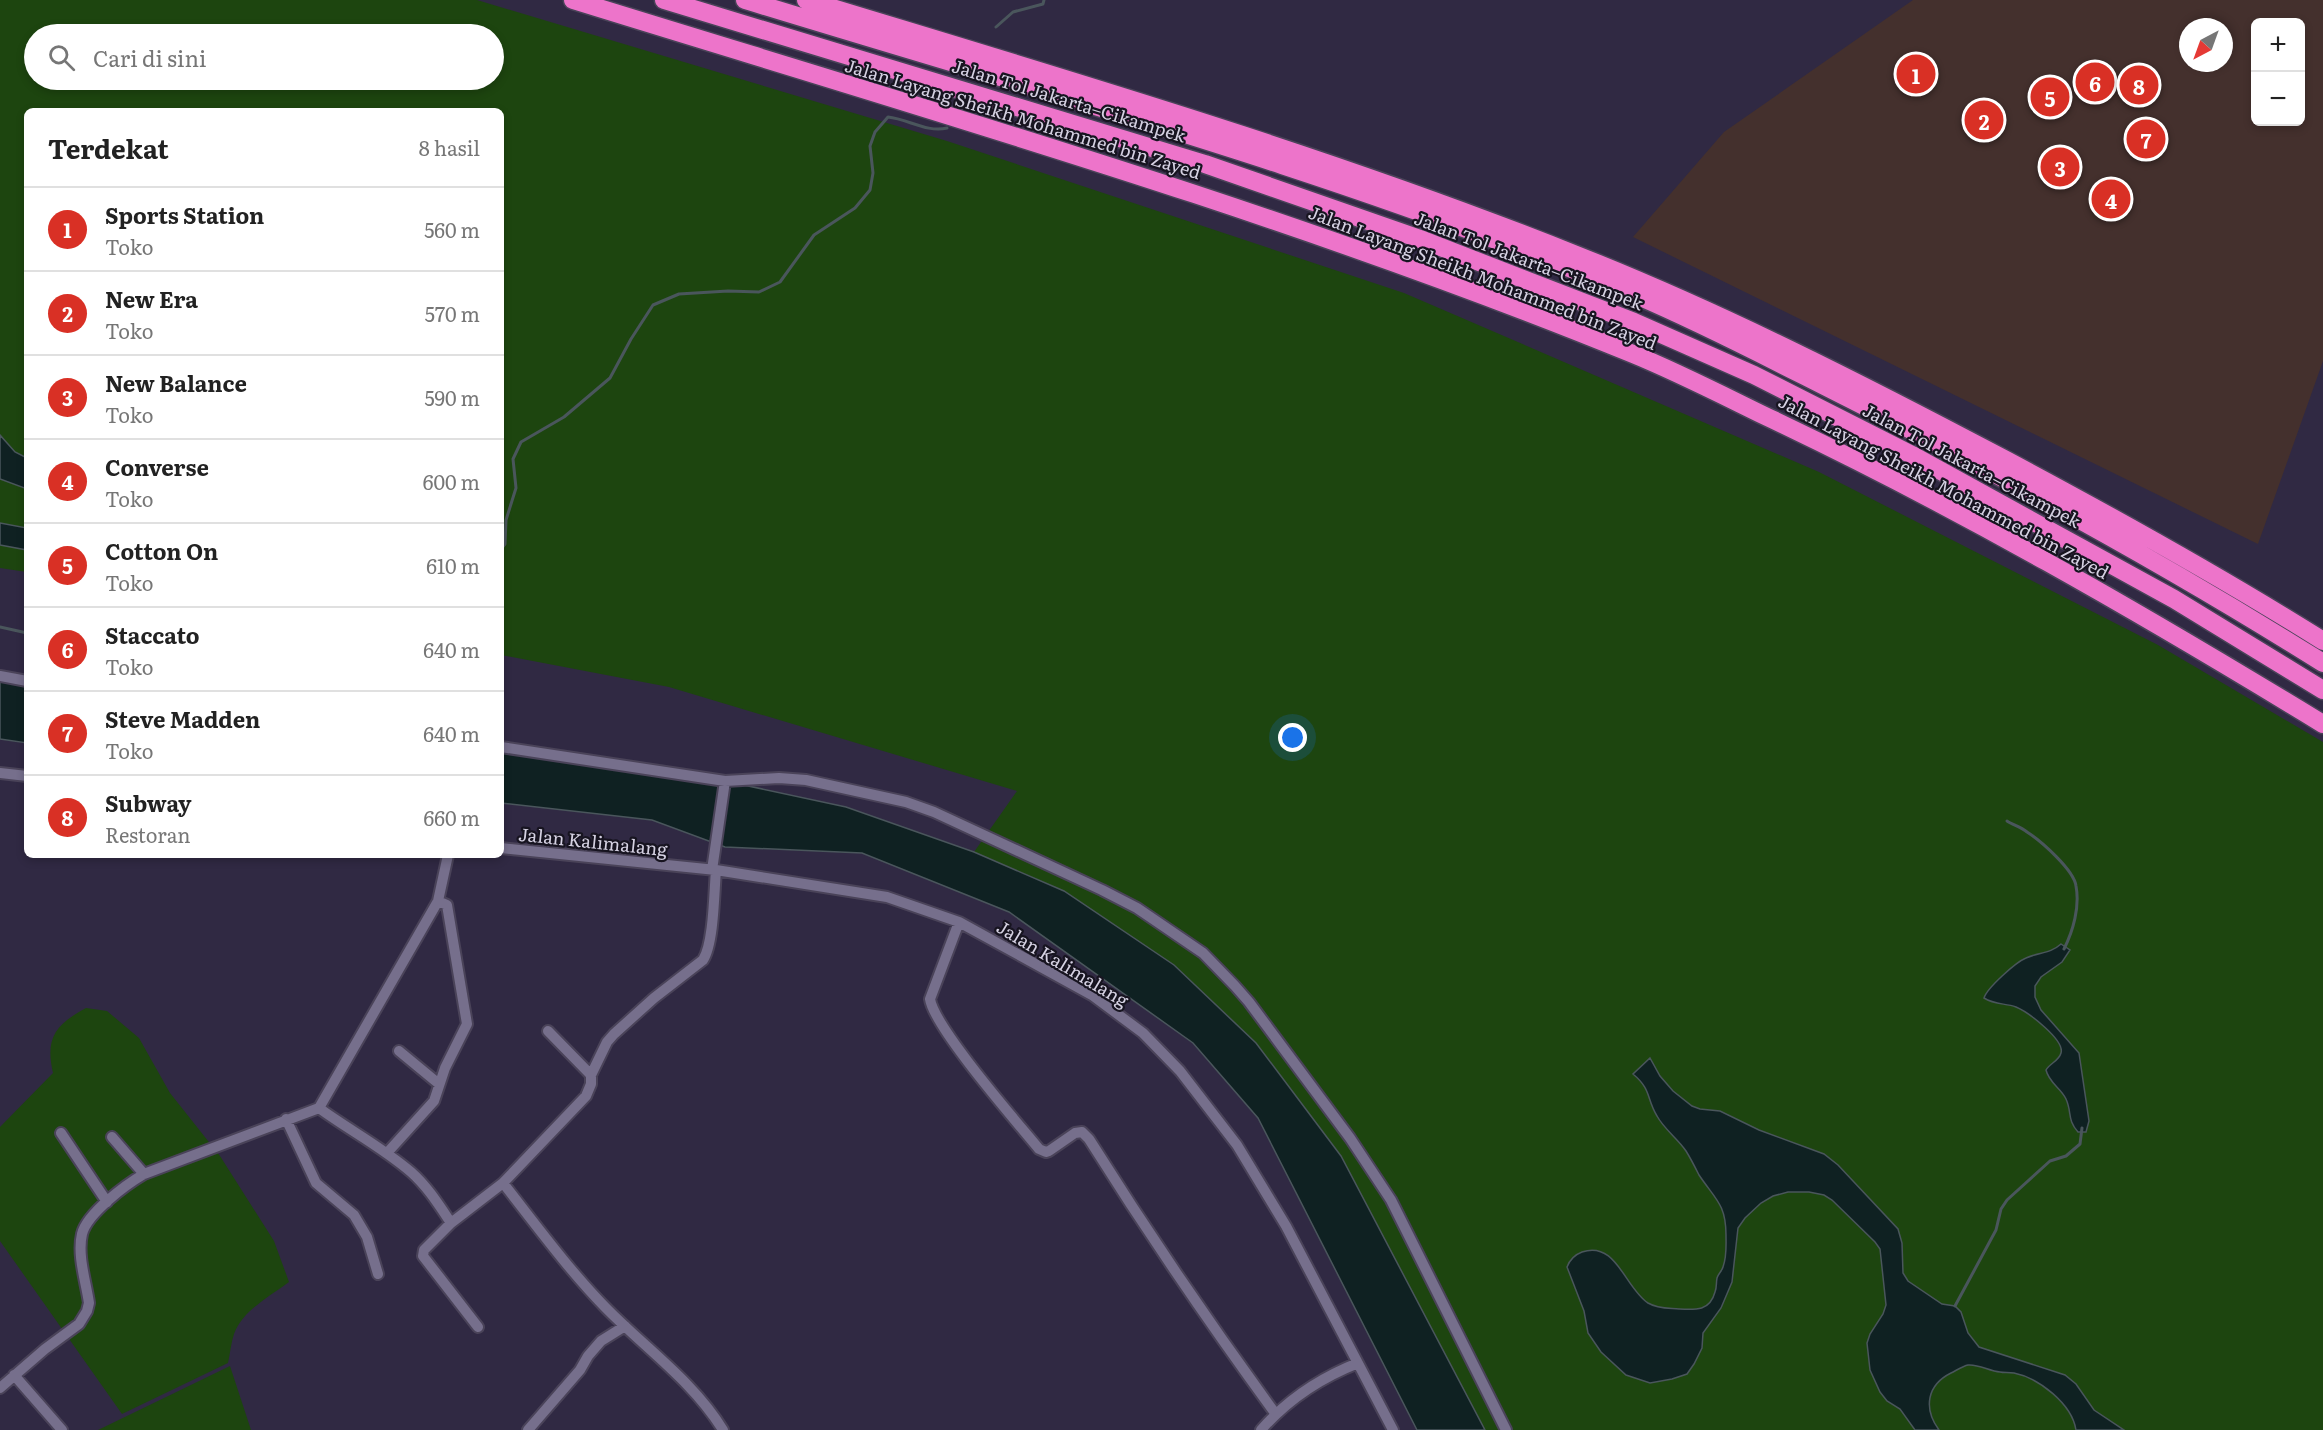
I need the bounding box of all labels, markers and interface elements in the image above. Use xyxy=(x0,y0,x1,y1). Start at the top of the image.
north arrow xyxy=(2179,18,2233,72)
map controls xyxy=(2251,18,2305,126)
button: + xyxy=(2251,18,2305,72)
search box xyxy=(24,24,504,90)
icon: search xyxy=(45,41,78,74)
text: Cari di sini xyxy=(93,41,206,74)
street label: Jalan Layang Sheikh Mohammed bin Zayed xyxy=(842,51,1204,185)
street label: Jalan Tol Jakarta–Cikampek xyxy=(949,52,1190,149)
pin: 1 xyxy=(1896,52,1936,97)
pin: 6 xyxy=(2076,60,2114,104)
pin: 8 xyxy=(2120,62,2158,107)
button: − xyxy=(2251,72,2305,126)
pin: 5 xyxy=(2030,74,2070,120)
pin: 2 xyxy=(1964,98,2004,142)
pin: 7 xyxy=(2126,116,2166,162)
text: Terdekat xyxy=(48,128,169,167)
text: 8 hasil xyxy=(419,132,480,162)
pin: 3 xyxy=(2040,144,2080,190)
pin: 4 xyxy=(2092,176,2130,222)
text: Sports Station xyxy=(105,198,264,231)
street label: Jalan Layang Sheikh Mohammed bin Zayed xyxy=(1305,198,1661,356)
street label: Jalan Tol Jakarta–Cikampek xyxy=(1411,204,1648,317)
text: 1 xyxy=(63,214,72,244)
text: 560 m xyxy=(424,214,480,244)
text: Toko xyxy=(105,231,153,261)
text: New Era xyxy=(105,282,198,315)
text: 2 xyxy=(62,298,73,328)
text: 570 m xyxy=(425,298,480,328)
text: Toko xyxy=(105,315,153,345)
text: New Balance xyxy=(105,366,247,399)
text: 3 xyxy=(62,382,73,412)
text: 590 m xyxy=(424,382,480,412)
street label: Jalan Layang Sheikh Mohammed bin Zayed xyxy=(1774,387,2114,585)
street label: Jalan Tol Jakarta–Cikampek xyxy=(1858,396,2087,535)
text: Toko xyxy=(105,399,153,429)
text: Converse xyxy=(105,450,209,483)
text: 4 xyxy=(61,466,74,496)
text: 600 m xyxy=(423,466,480,496)
text: Toko xyxy=(105,483,153,513)
text: Cotton On xyxy=(105,534,218,567)
text: 5 xyxy=(62,550,73,580)
text: 610 m xyxy=(426,550,480,580)
text: Toko xyxy=(105,567,153,597)
text: Staccato xyxy=(105,618,200,651)
text: 6 xyxy=(62,634,73,664)
text: 640 m xyxy=(423,634,480,664)
text: Toko xyxy=(105,651,153,681)
text: Steve Madden xyxy=(105,702,260,735)
text: 7 xyxy=(62,718,73,748)
text: 640 m xyxy=(423,718,480,748)
your location xyxy=(1278,723,1307,752)
text: Toko xyxy=(105,735,153,765)
text: Subway xyxy=(105,786,191,819)
text: 8 xyxy=(62,802,73,832)
text: 660 m xyxy=(424,802,480,832)
text: Restoran xyxy=(105,819,191,849)
street label: Jalan Kalimalang xyxy=(517,820,670,862)
street label: Jalan Kalimalang xyxy=(992,913,1135,1014)

